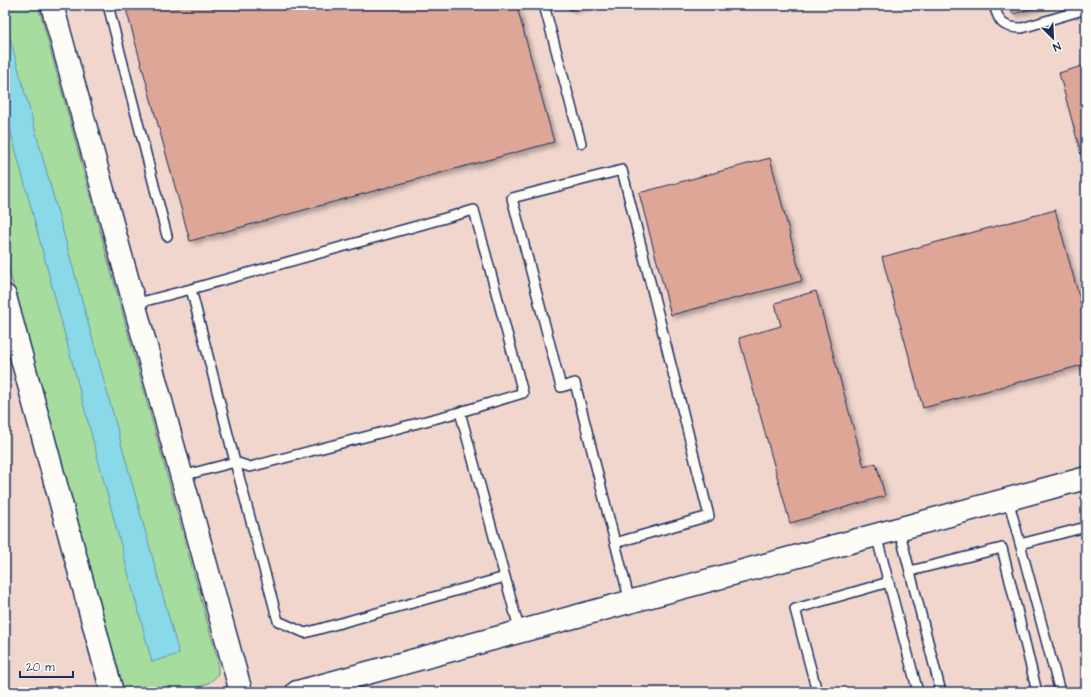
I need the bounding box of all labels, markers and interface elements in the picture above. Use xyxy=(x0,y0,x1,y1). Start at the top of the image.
north arrow xyxy=(1033,18,1073,58)
text: N xyxy=(1051,38,1063,55)
scale bar xyxy=(20,653,73,679)
text: 20 m xyxy=(26,659,55,676)

